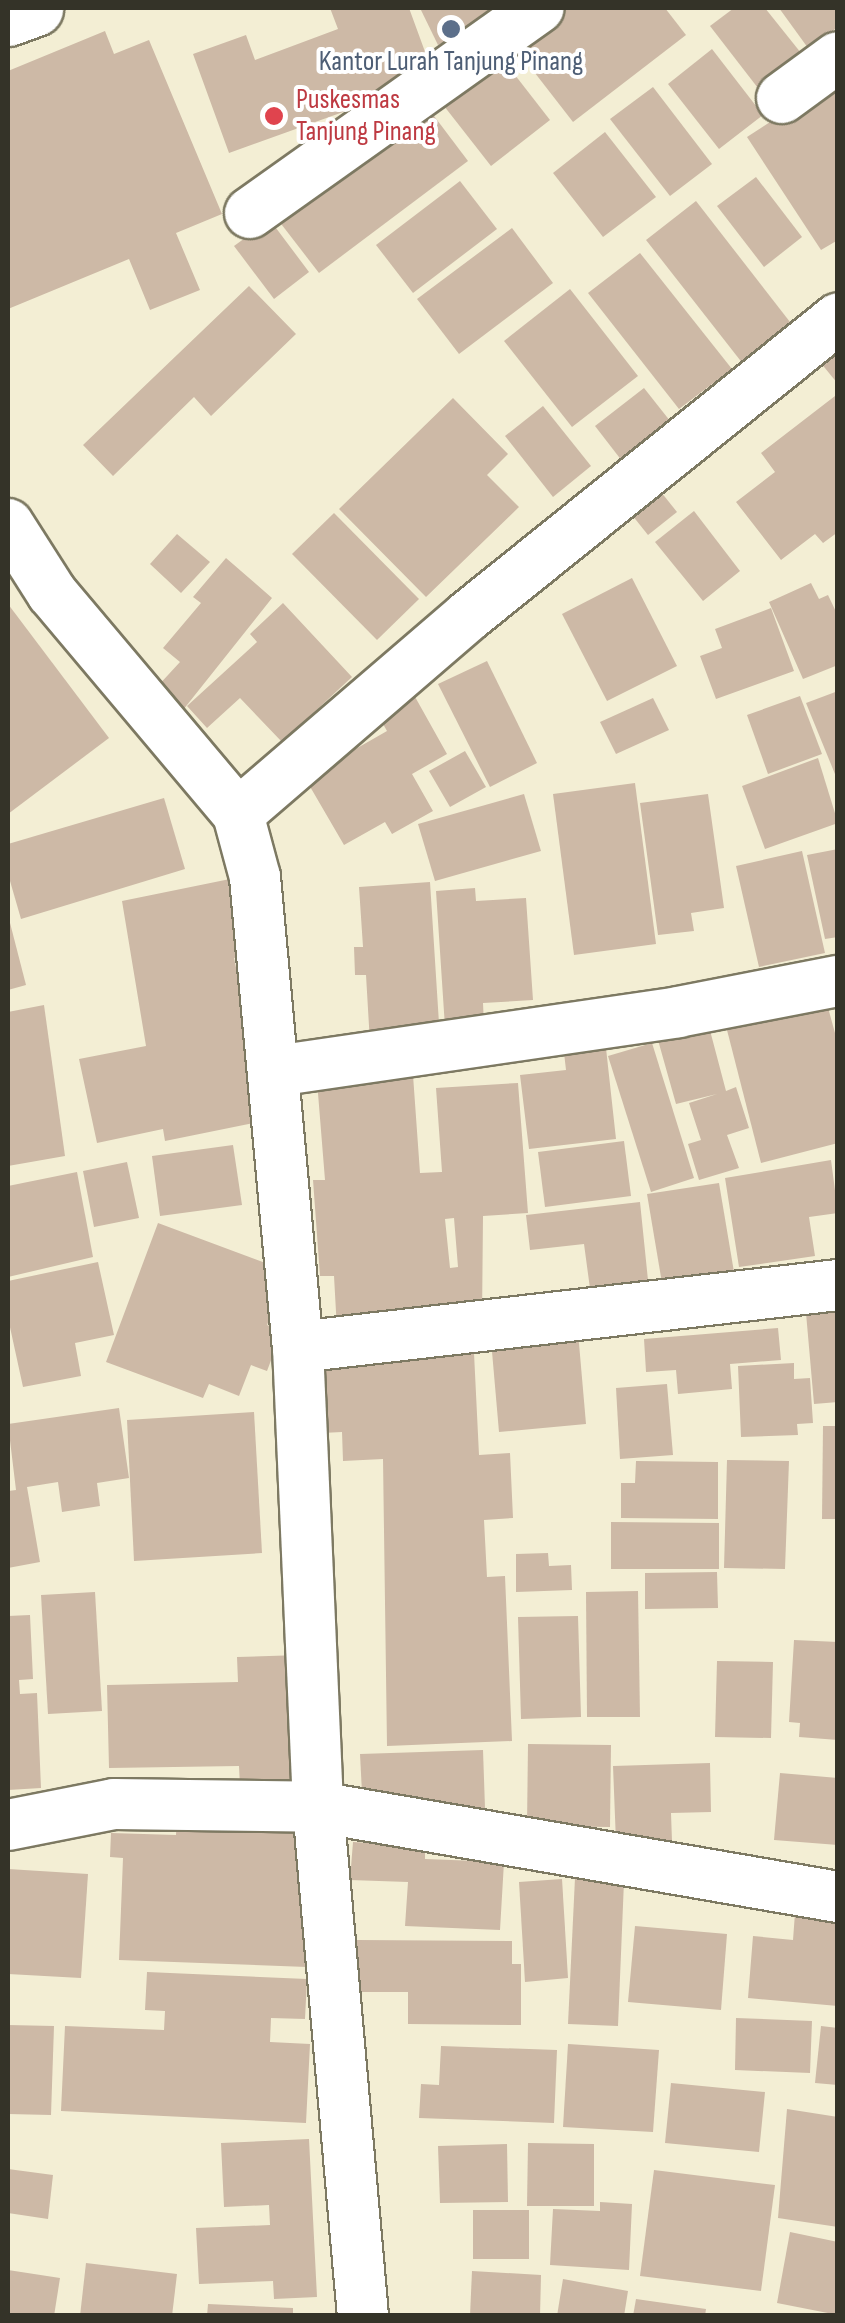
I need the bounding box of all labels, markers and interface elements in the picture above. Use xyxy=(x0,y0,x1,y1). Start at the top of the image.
marker: Kantor Lurah Tanjung Pinang xyxy=(440,18,462,40)
place label: Kantor Lurah Tanjung Pinang xyxy=(319,45,583,79)
place label: Puskesmas Tanjung Pinang xyxy=(296,83,436,149)
marker: Puskesmas Tanjung Pinang xyxy=(261,103,287,129)

